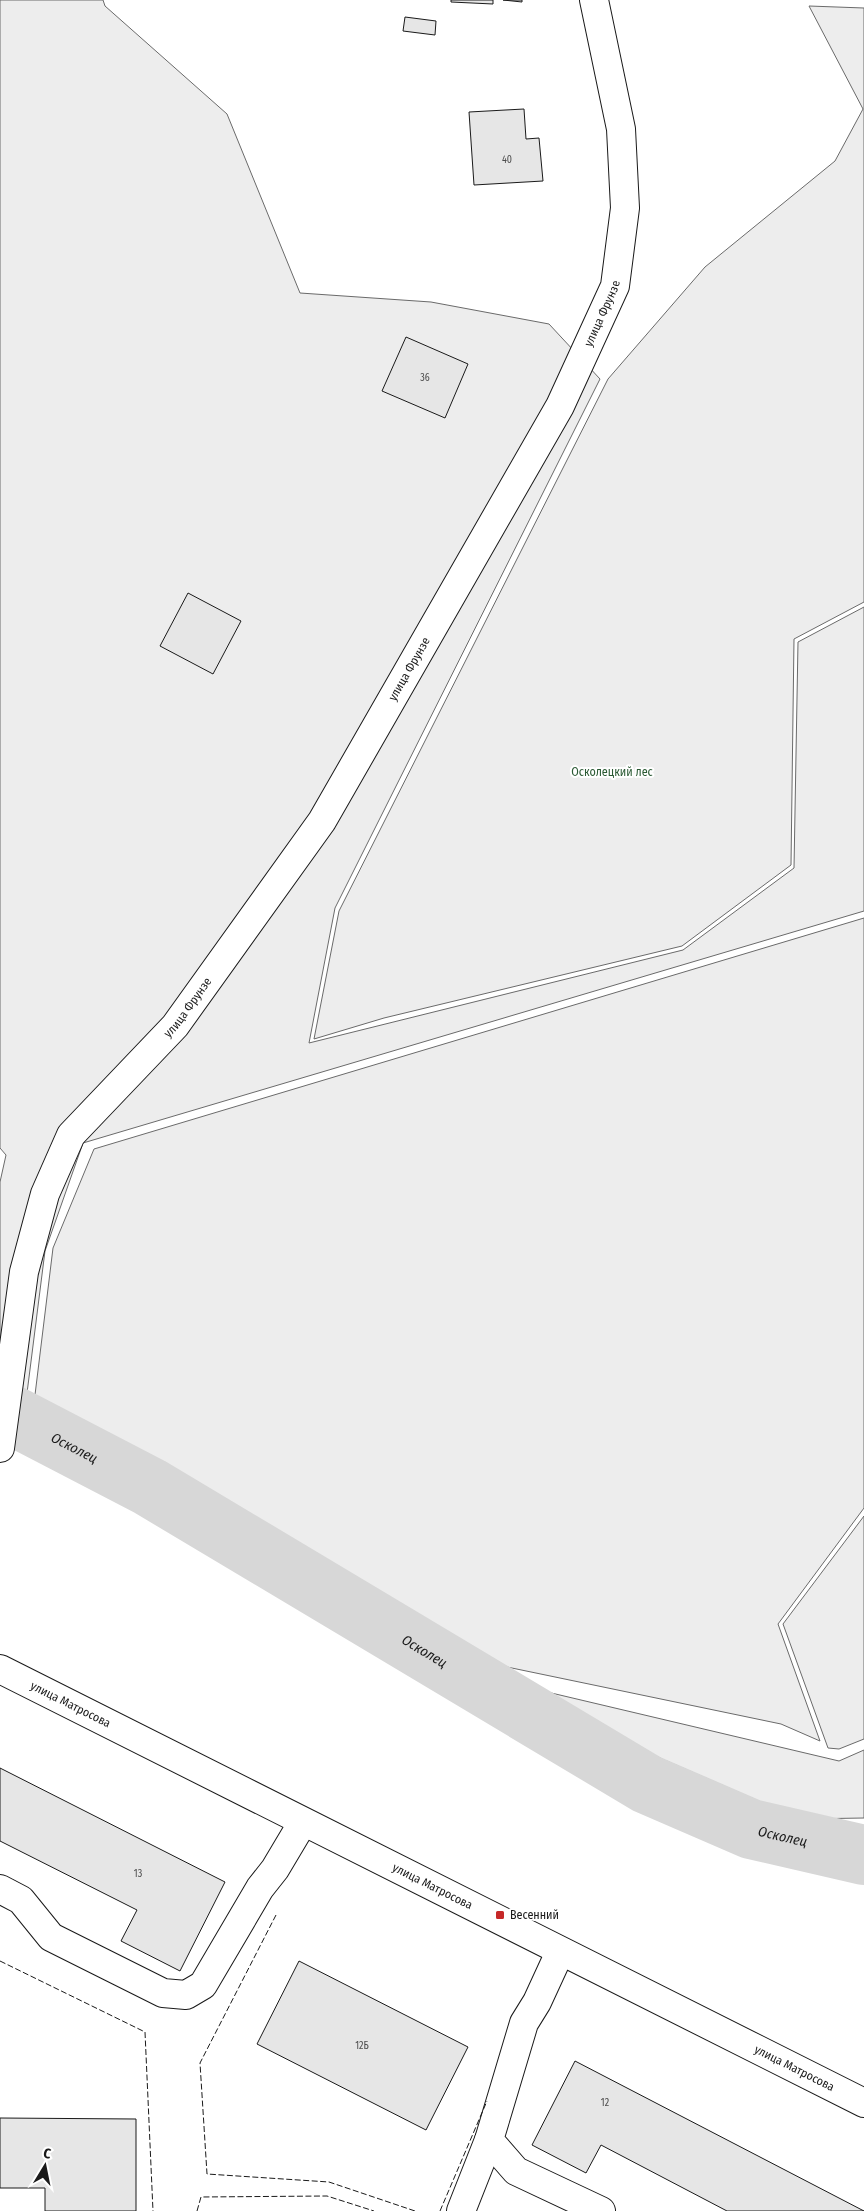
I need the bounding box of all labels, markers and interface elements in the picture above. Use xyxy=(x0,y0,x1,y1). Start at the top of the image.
house number: 40 xyxy=(502,154,512,166)
street label: улица Фрунзе xyxy=(581,280,623,349)
house number: 36 xyxy=(420,372,430,384)
street label: улица Фрунзе xyxy=(385,635,433,703)
park label: Осколецкий лес xyxy=(571,765,653,779)
street label: улица Фрунзе xyxy=(161,975,215,1040)
water label: Осколец xyxy=(48,1429,101,1467)
water label: Осколец xyxy=(399,1631,450,1671)
street label: улица Матросова xyxy=(28,1679,113,1730)
water label: Осколец xyxy=(757,1822,809,1850)
street label: улица Матросова xyxy=(390,1860,475,1912)
house number: 13 xyxy=(134,1868,143,1880)
place label: Весенний xyxy=(510,1908,559,1922)
marker: Весенний xyxy=(494,1909,506,1921)
house number: 12Б xyxy=(355,2040,369,2052)
street label: улица Матросова xyxy=(752,2042,837,2094)
house number: 12 xyxy=(601,2097,610,2109)
north arrow xyxy=(20,2141,70,2191)
text: С xyxy=(42,2145,53,2163)

